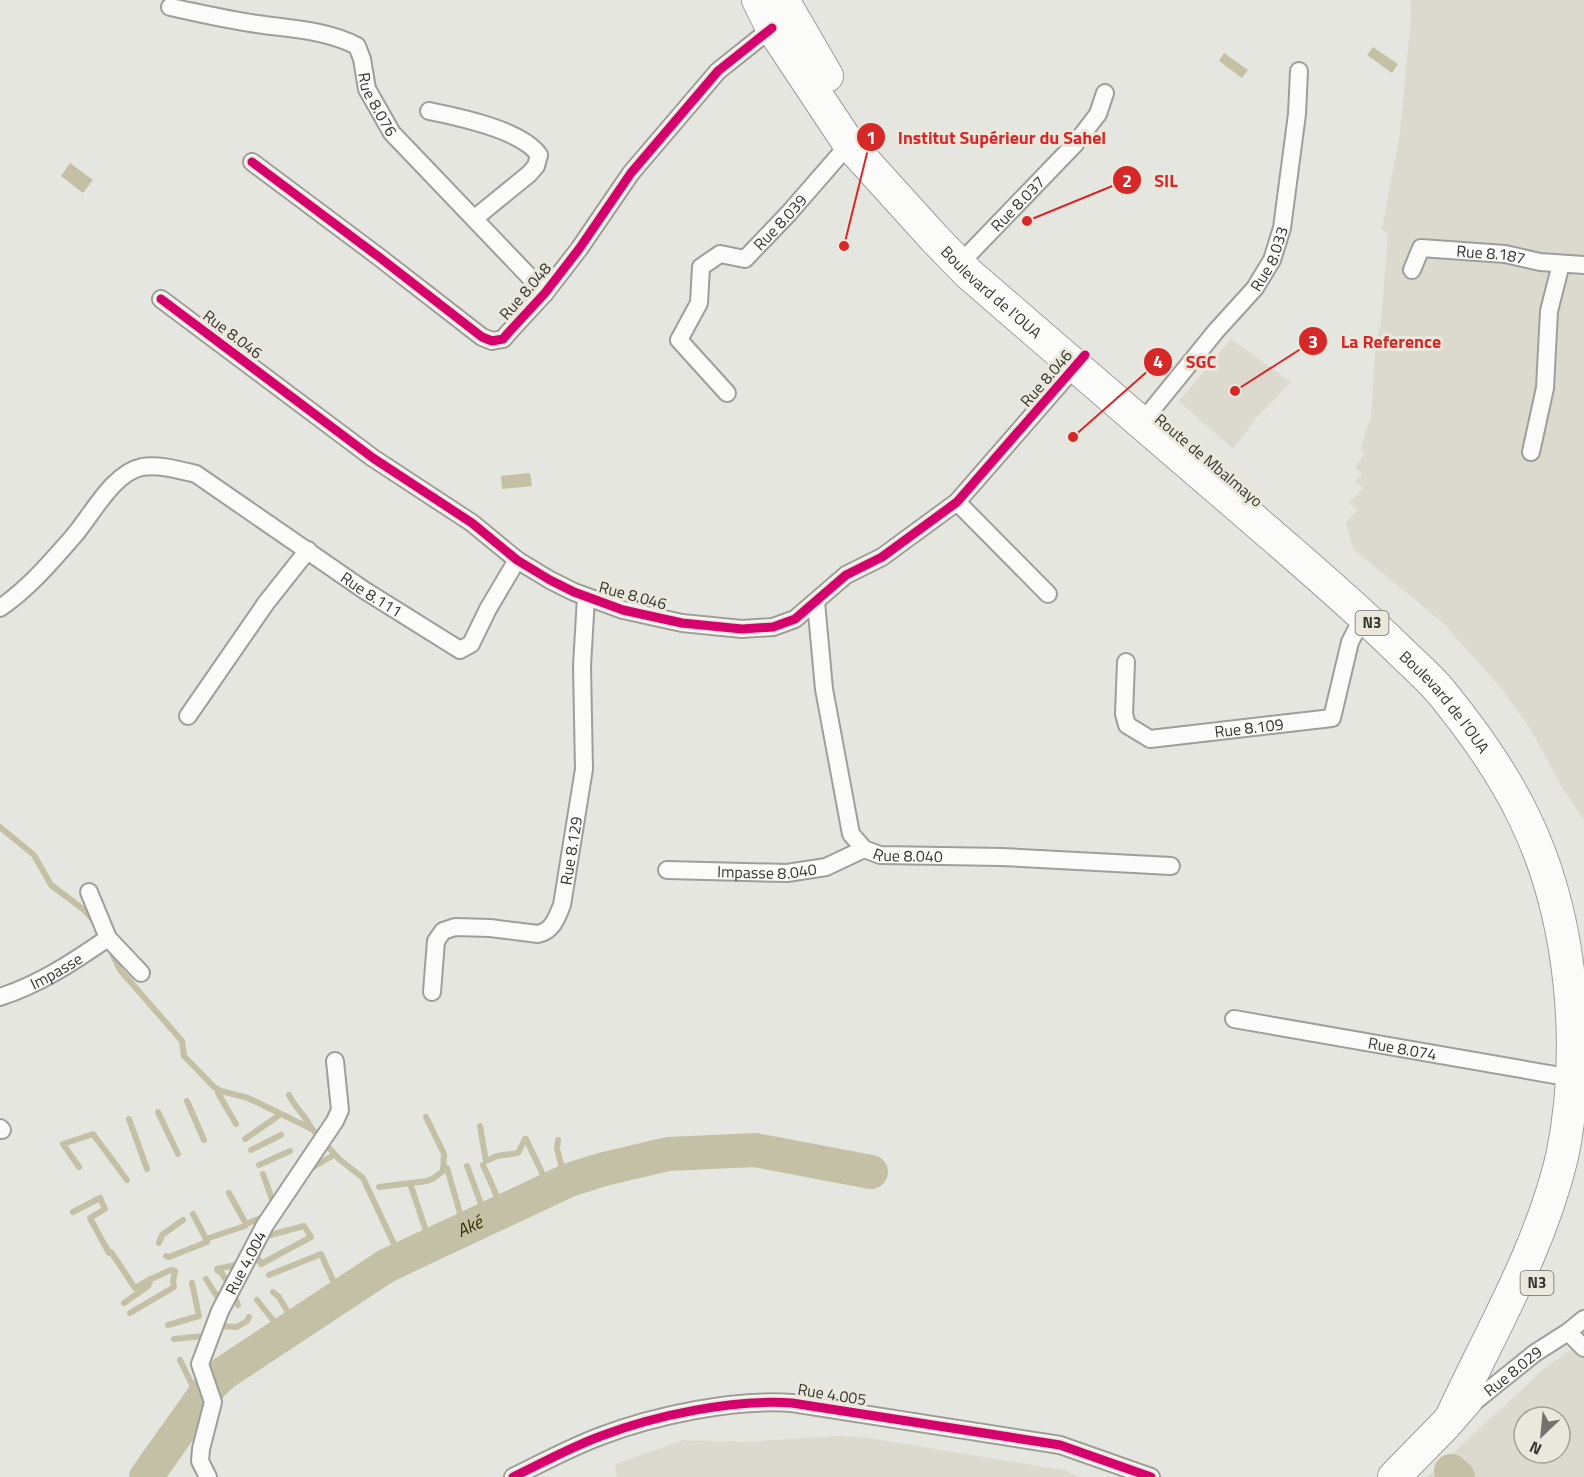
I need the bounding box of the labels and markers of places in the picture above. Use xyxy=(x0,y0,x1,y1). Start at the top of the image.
callout: Institut Supérieur du Sahel xyxy=(856,119,1118,155)
callout: SIL xyxy=(1112,162,1190,198)
callout: La Reference xyxy=(1298,323,1453,359)
callout: SGC xyxy=(1143,344,1228,380)

